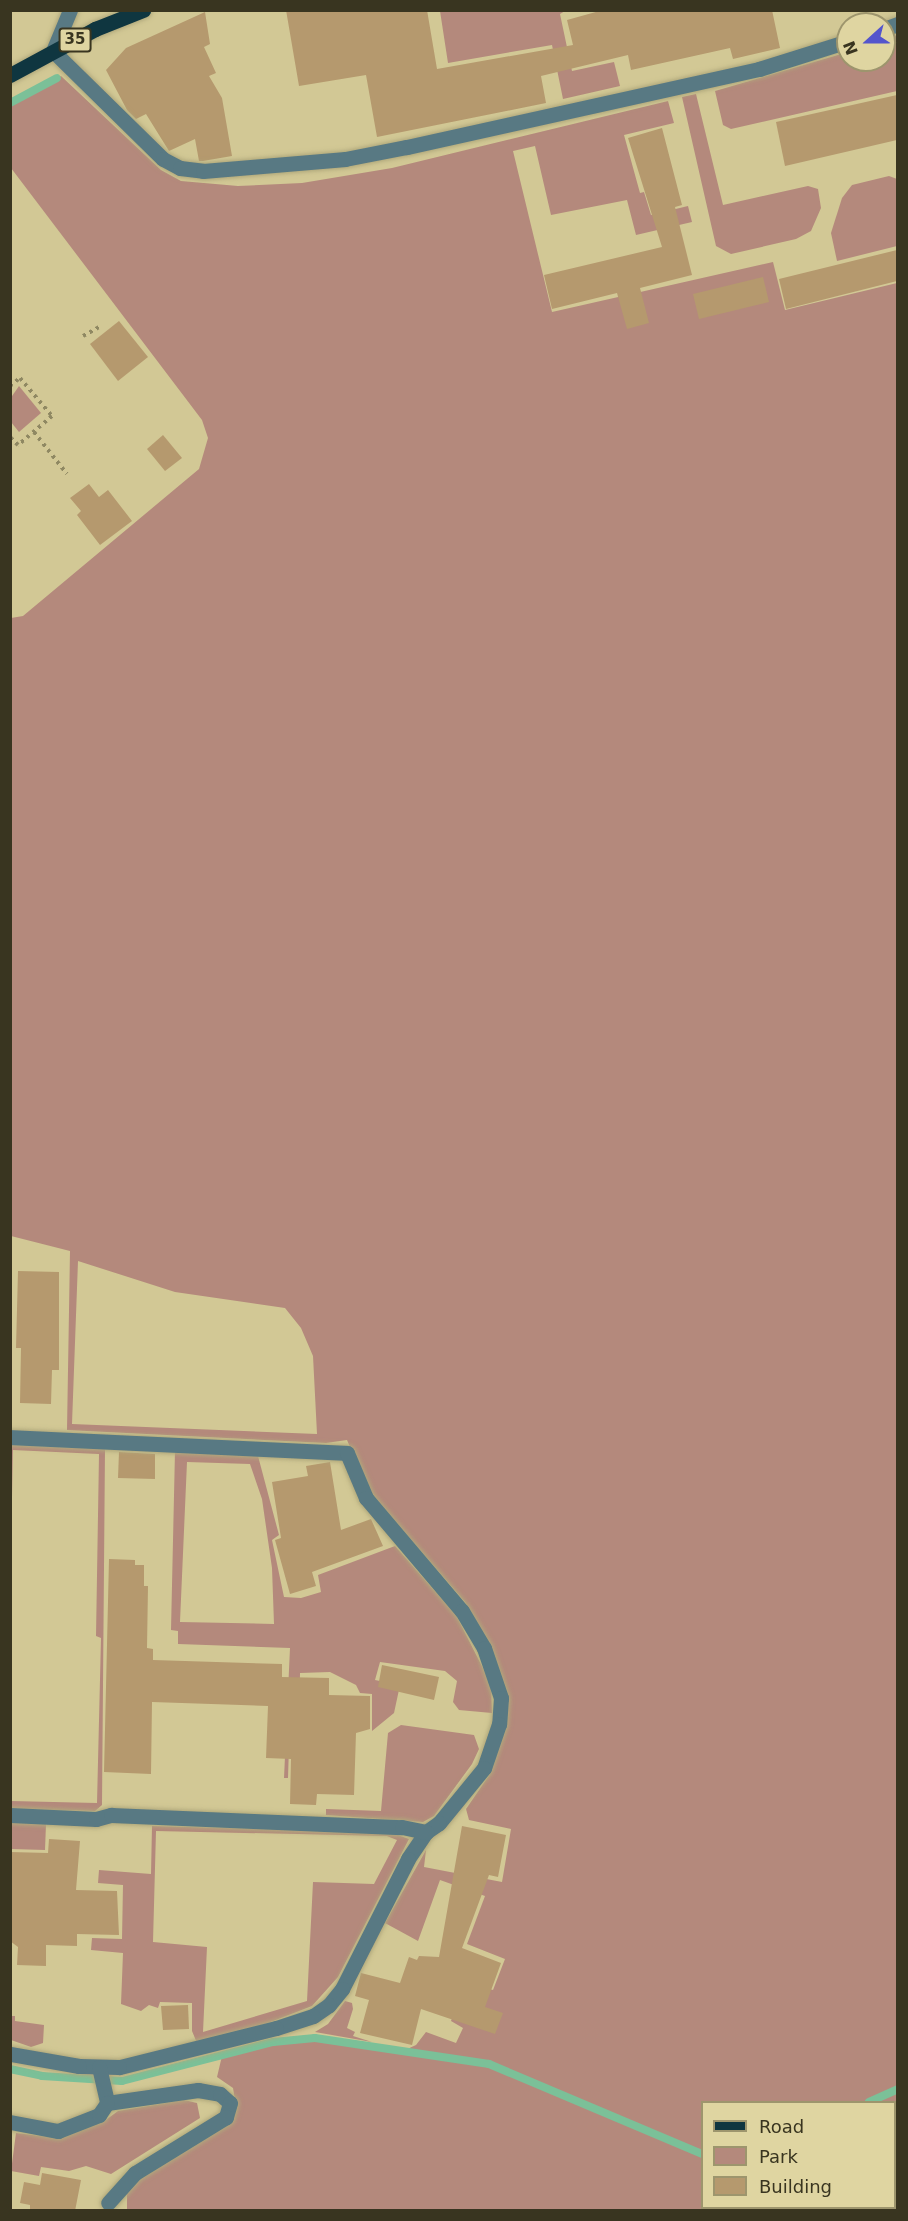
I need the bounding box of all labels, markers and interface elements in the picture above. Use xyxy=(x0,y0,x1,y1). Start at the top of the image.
north arrow xyxy=(836,12,896,72)
road number: 35 xyxy=(58,28,92,52)
text: N xyxy=(839,38,862,58)
legend xyxy=(701,2101,896,2209)
text: Road xyxy=(759,2116,804,2137)
text: Park xyxy=(759,2146,798,2167)
text: Building xyxy=(759,2176,832,2197)

